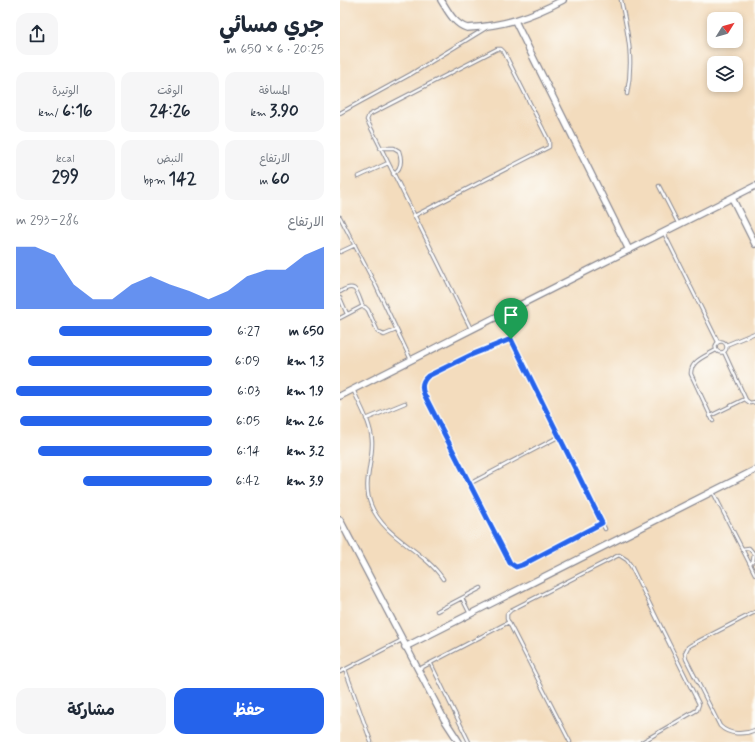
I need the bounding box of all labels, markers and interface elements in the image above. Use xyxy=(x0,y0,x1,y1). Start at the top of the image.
text: جري مسائي xyxy=(219,12,324,40)
north arrow xyxy=(707,12,743,48)
map controls xyxy=(707,12,743,92)
button: share xyxy=(16,13,58,55)
text: 20:25 · 6 × 650 m xyxy=(227,41,324,58)
button: layers xyxy=(707,56,743,92)
text: الوتيرة xyxy=(52,84,79,98)
text: الوقت xyxy=(157,84,183,98)
text: المسافة xyxy=(259,84,290,98)
text: 6:16 xyxy=(62,100,92,122)
text: 24:26 xyxy=(150,100,190,122)
text: 3.90 xyxy=(270,100,299,122)
text: /km xyxy=(38,106,62,120)
text: km xyxy=(251,106,270,120)
text: kcal xyxy=(56,152,75,166)
text: النبض xyxy=(157,152,183,166)
text: الارتفاع xyxy=(259,152,290,166)
text: 299 xyxy=(52,166,79,188)
text: 142 xyxy=(169,168,197,190)
text: 60 xyxy=(271,168,290,190)
text: bpm xyxy=(143,174,169,188)
text: m xyxy=(260,174,271,188)
text: 286–293 m xyxy=(16,212,79,229)
text: الارتفاع xyxy=(288,214,324,231)
pin xyxy=(494,298,528,339)
icon: arrive xyxy=(500,304,522,326)
text: 6:27 xyxy=(237,323,260,340)
text: 650 m xyxy=(289,323,324,340)
text: 6:09 xyxy=(235,353,260,370)
text: 1.3 km xyxy=(287,353,324,370)
text: 6:03 xyxy=(237,383,260,400)
text: 1.9 km xyxy=(287,383,324,400)
text: 6:05 xyxy=(236,413,260,430)
text: 2.6 km xyxy=(286,413,324,430)
text: 6:14 xyxy=(236,443,260,460)
text: 3.2 km xyxy=(287,443,324,460)
text: 6:42 xyxy=(235,473,260,490)
text: 3.9 km xyxy=(287,473,324,490)
button: مشاركة xyxy=(16,688,166,734)
button: حفظ xyxy=(174,688,324,734)

